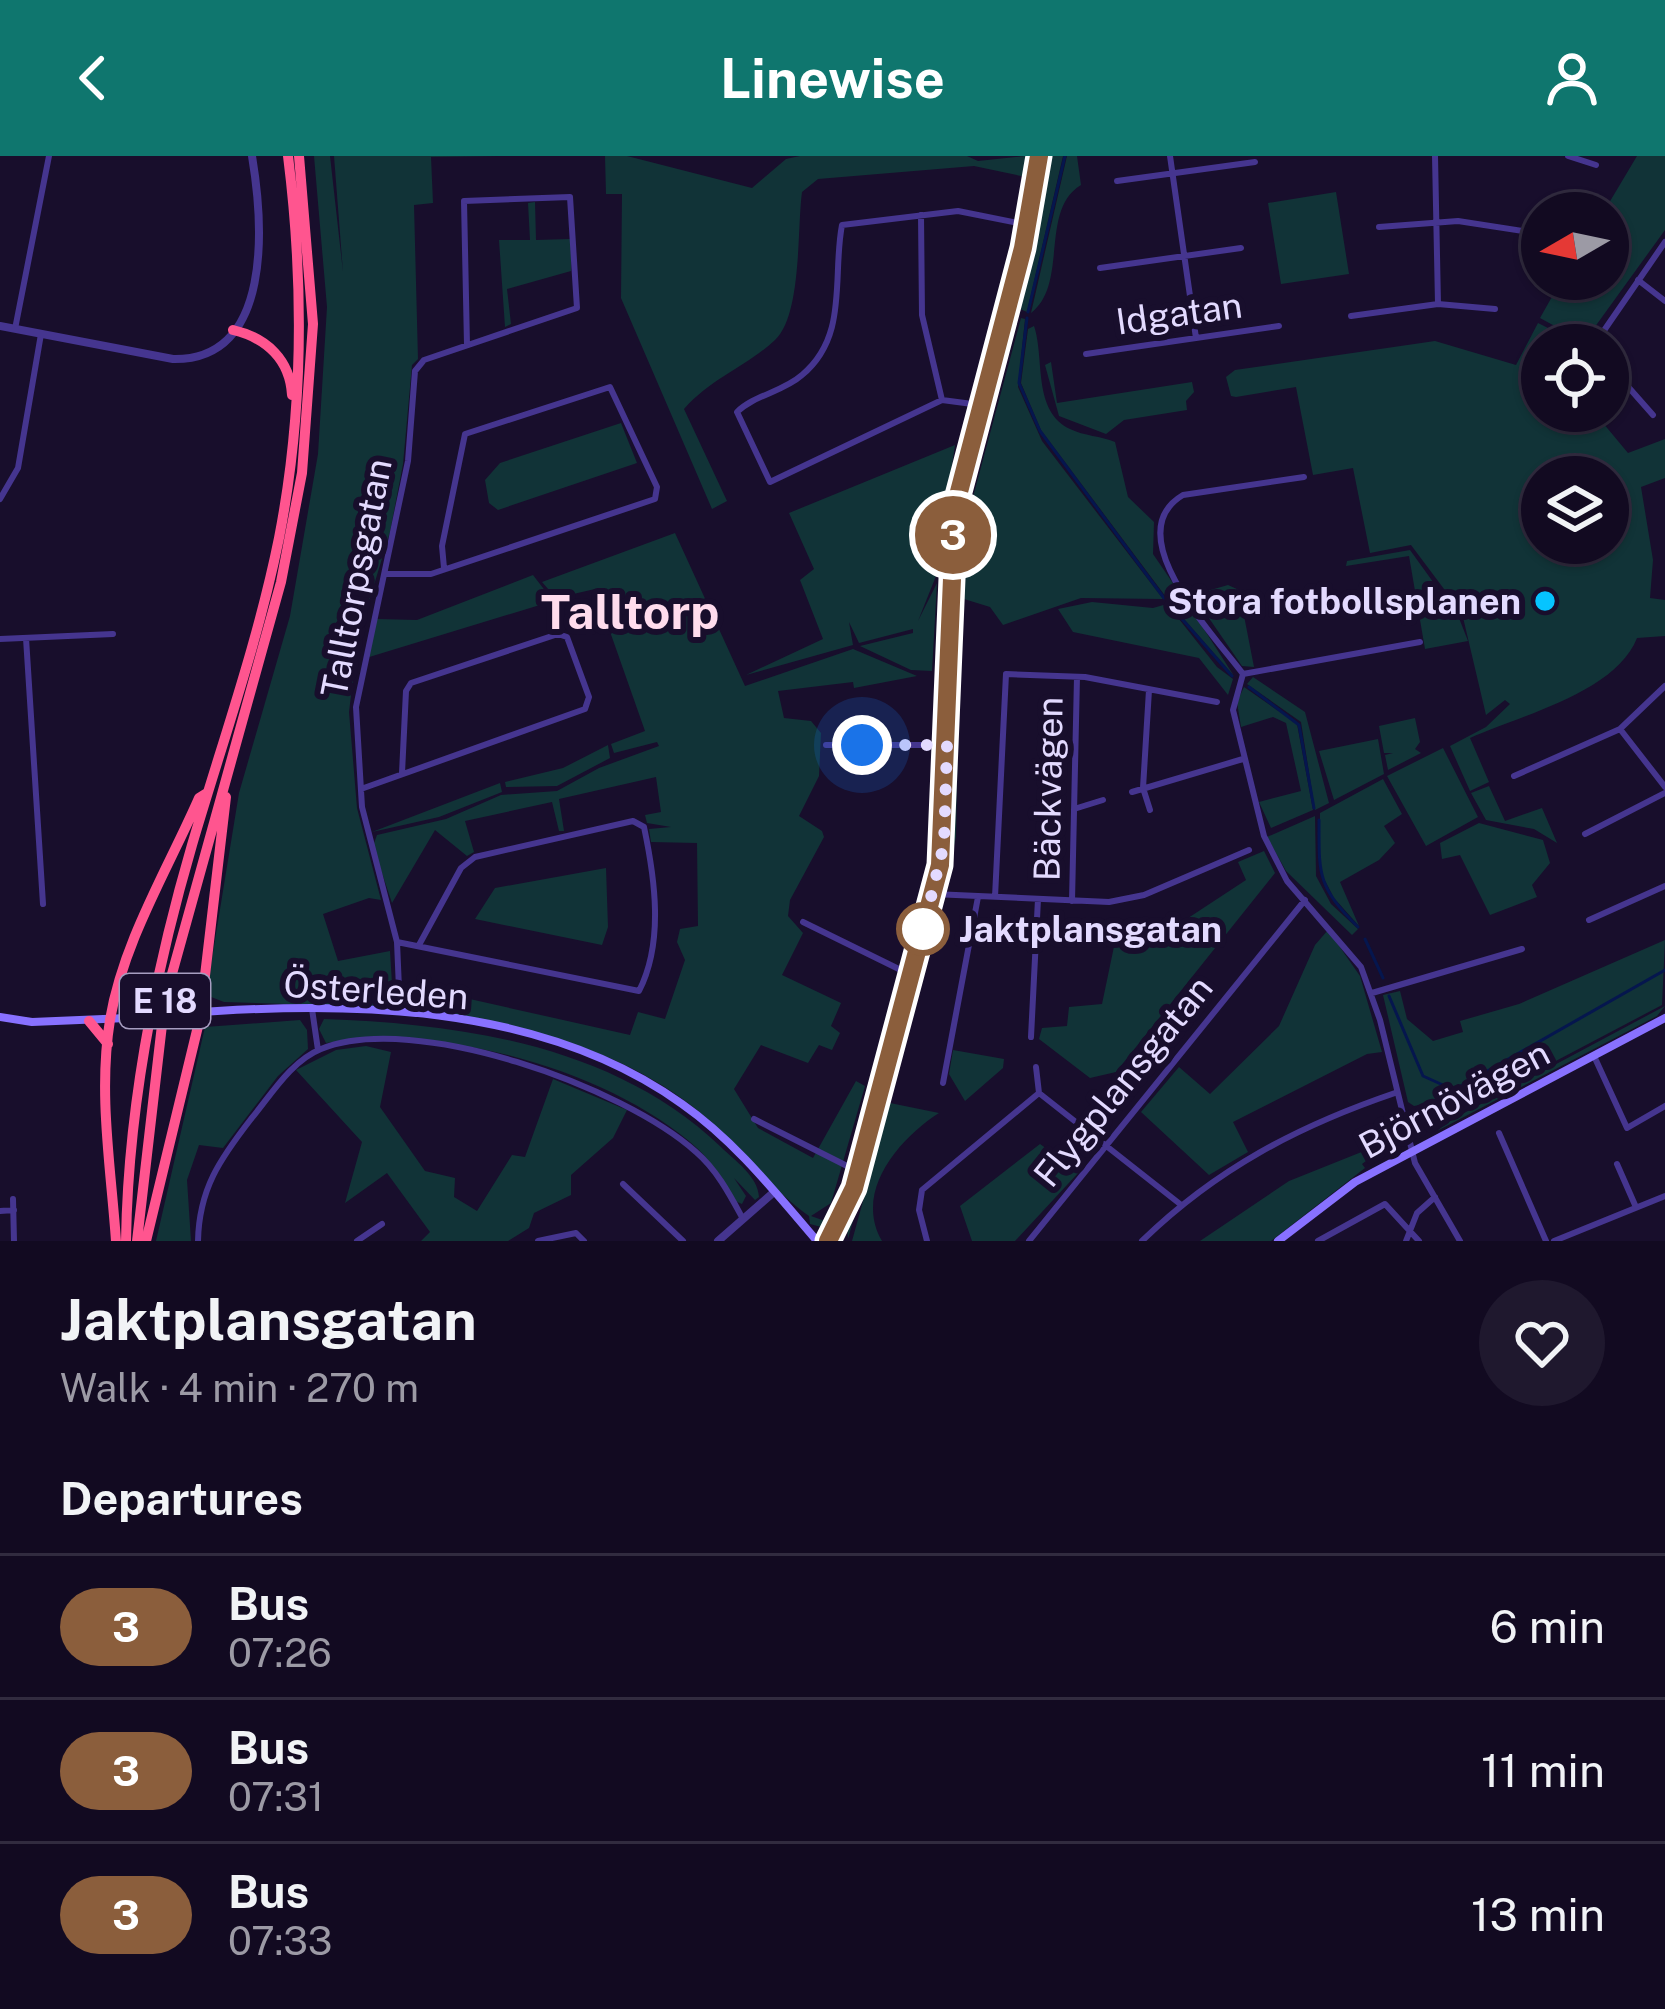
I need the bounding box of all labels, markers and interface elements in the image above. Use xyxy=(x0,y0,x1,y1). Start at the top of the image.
icon: back xyxy=(60,45,126,111)
icon: person xyxy=(1539,45,1605,111)
text: Linewise xyxy=(720,47,945,110)
north arrow xyxy=(1521,192,1629,300)
map controls xyxy=(1521,192,1629,564)
street label: Idgatan xyxy=(1113,283,1245,343)
button: locate xyxy=(1521,324,1629,432)
street label: Talltorpsgatan xyxy=(312,455,400,701)
button: layers xyxy=(1521,456,1629,564)
line badge: 3 xyxy=(914,496,992,574)
text: 3 xyxy=(939,510,967,559)
place label: Stora fotbollsplanen xyxy=(1168,580,1521,622)
district label: Talltorp xyxy=(541,583,719,640)
marker: Stora fotbollsplanen xyxy=(1532,588,1558,614)
street label: Bäckvägen xyxy=(1025,696,1071,882)
your location xyxy=(832,715,892,775)
marker: Jaktplansgatan xyxy=(898,904,948,954)
place label: Jaktplansgatan xyxy=(959,908,1222,950)
street label: Österleden xyxy=(282,963,470,1017)
street label: Flygplansgatan xyxy=(1025,967,1221,1195)
road number: E 18 xyxy=(120,974,210,1028)
street label: Björnövägen xyxy=(1352,1031,1556,1167)
button: heart xyxy=(1479,1280,1605,1406)
text: Jaktplansgatan xyxy=(60,1286,477,1353)
text: Walk · 4 min · 270 m xyxy=(60,1365,419,1411)
text: Departures xyxy=(60,1472,303,1525)
text: Bus xyxy=(228,1577,309,1630)
text: 6 min xyxy=(1490,1600,1605,1653)
text: 3 xyxy=(112,1602,140,1651)
text: 07:26 xyxy=(228,1630,332,1676)
text: Bus xyxy=(228,1721,309,1774)
text: 11 min xyxy=(1481,1744,1605,1797)
text: 3 xyxy=(112,1746,140,1795)
text: 07:31 xyxy=(228,1774,324,1820)
text: Bus xyxy=(228,1865,309,1918)
text: 13 min xyxy=(1471,1888,1605,1941)
text: 3 xyxy=(112,1890,140,1939)
text: 07:33 xyxy=(228,1918,332,1964)

